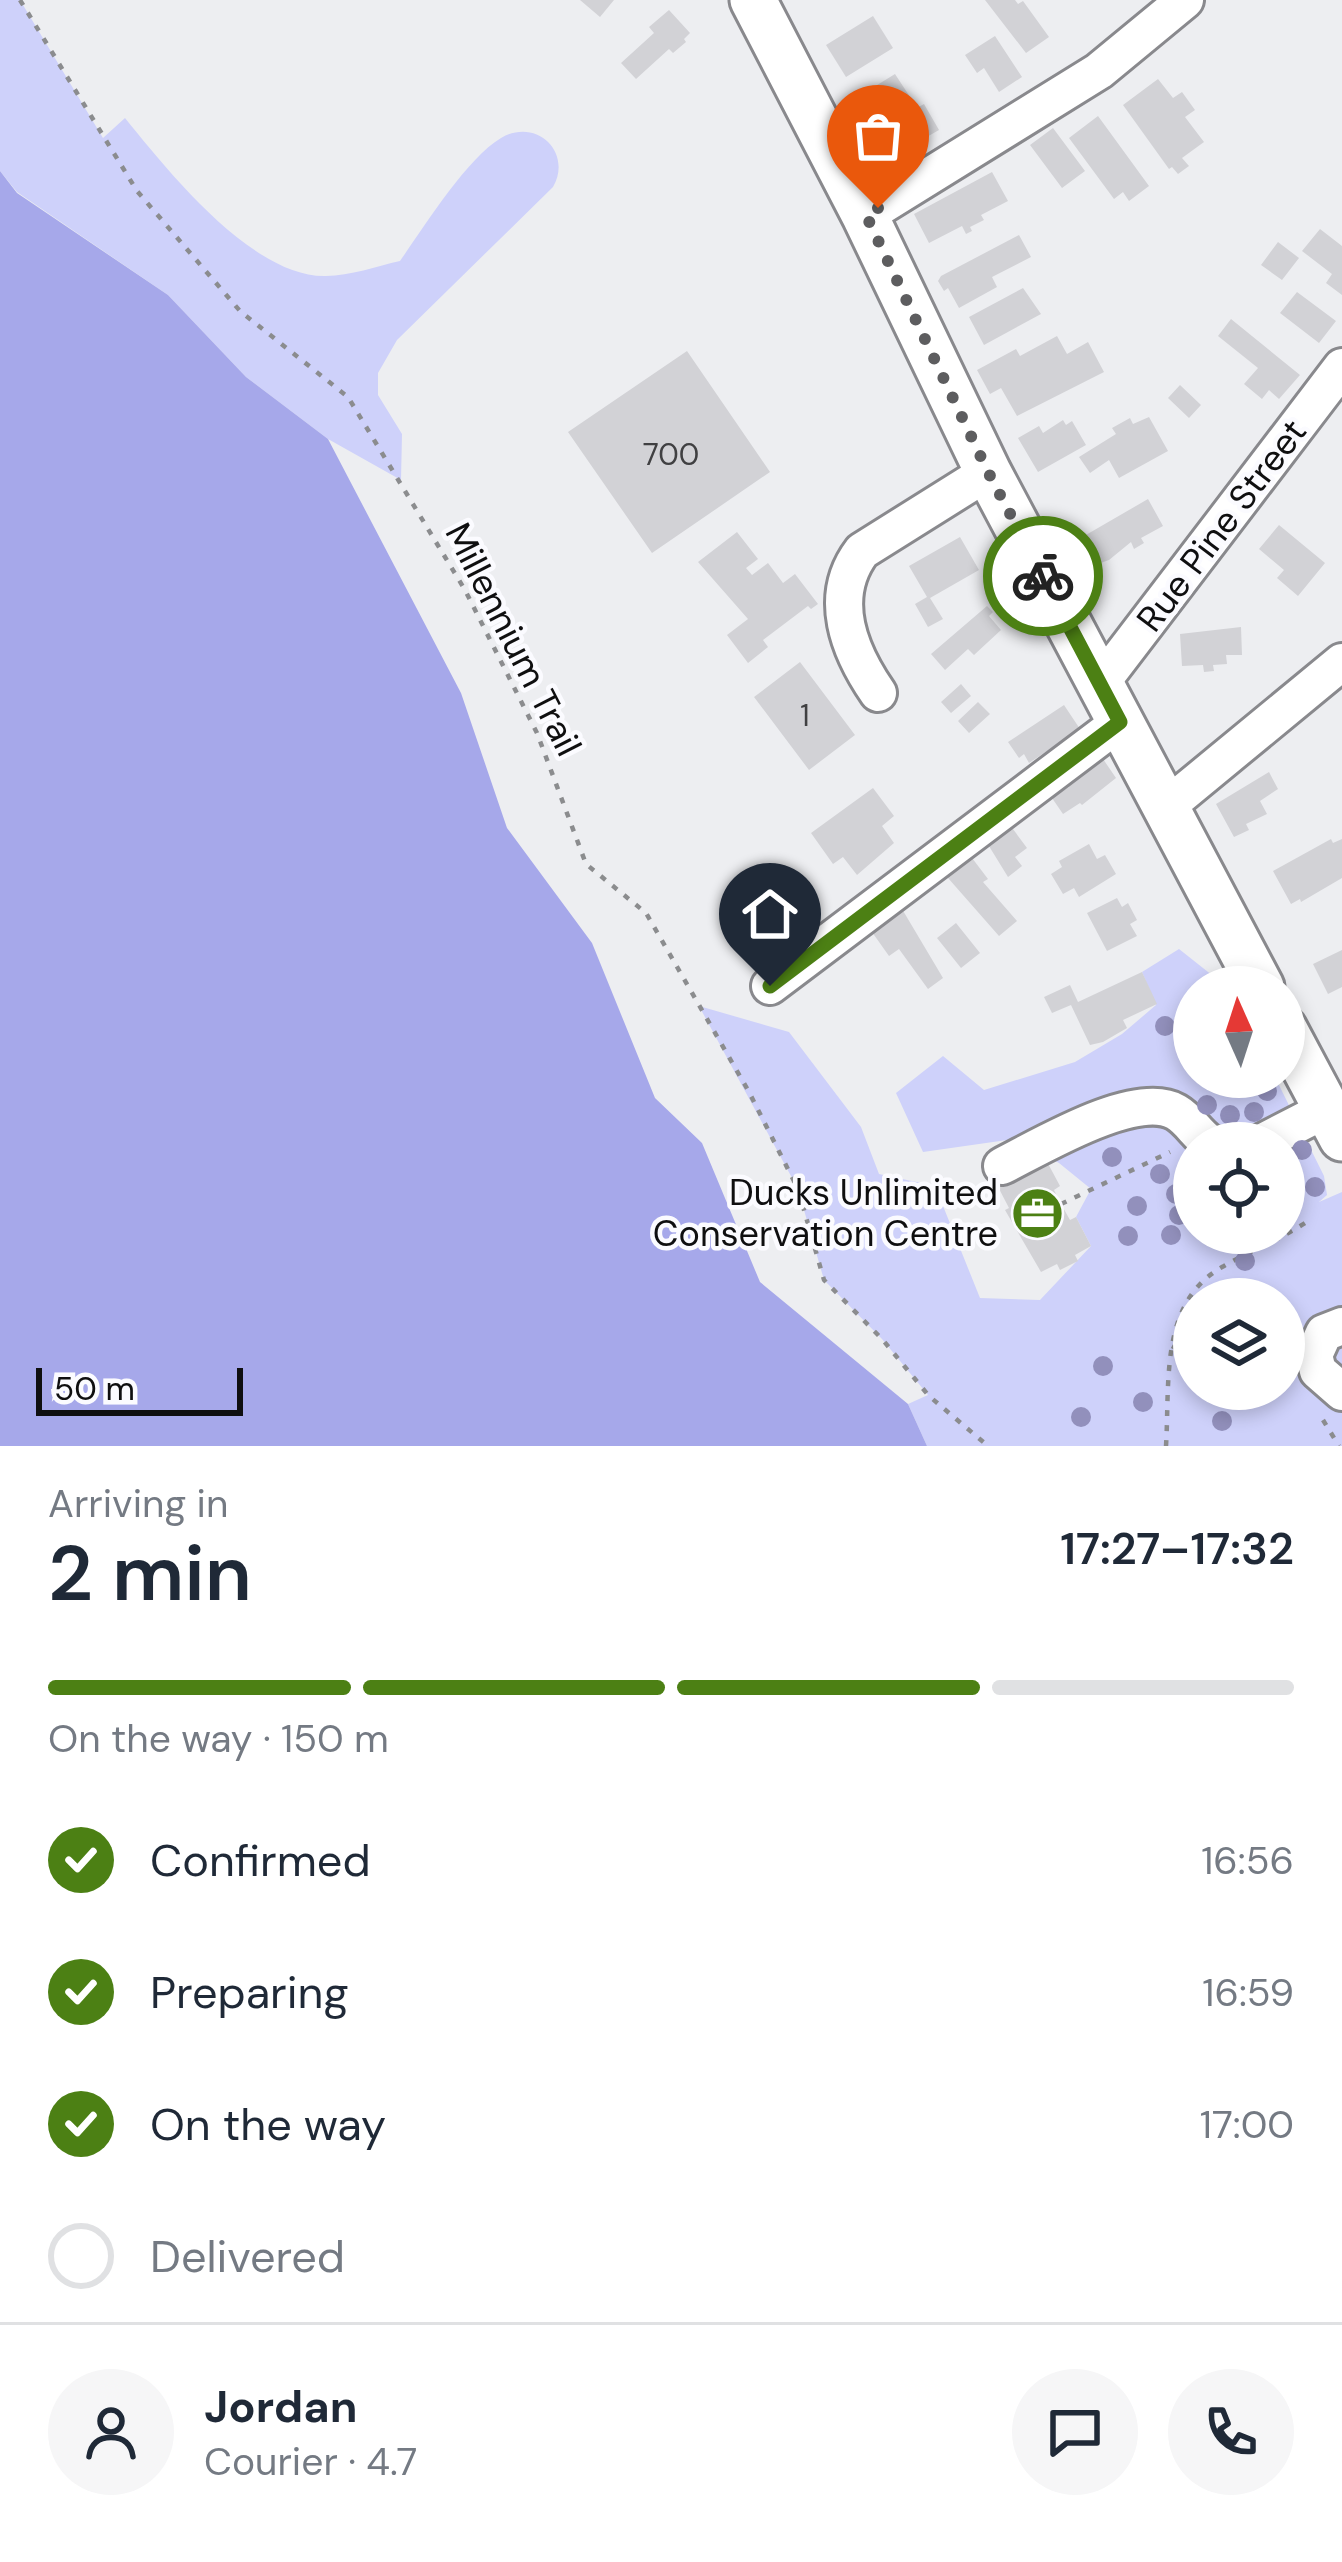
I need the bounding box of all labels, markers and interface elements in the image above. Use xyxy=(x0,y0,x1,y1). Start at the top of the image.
pin xyxy=(827,85,929,208)
icon: bag xyxy=(845,103,911,169)
street label: Rue Pine Street xyxy=(1126,410,1317,641)
house number: 700 xyxy=(643,435,699,474)
street label: Millennium Trail xyxy=(435,515,592,764)
courier xyxy=(983,516,1103,636)
icon: bike xyxy=(1010,543,1076,609)
house number: 1 xyxy=(800,696,810,735)
pin xyxy=(719,863,821,986)
icon: home xyxy=(737,881,803,947)
north arrow xyxy=(1173,966,1305,1098)
map controls xyxy=(1173,966,1305,1410)
button: locate xyxy=(1173,1122,1305,1254)
place label: Ducks Unlimited Conservation Centre xyxy=(653,1169,998,1257)
office icon: Ducks Unlimited Conservation Centre xyxy=(1009,1185,1065,1241)
button: layers xyxy=(1173,1278,1305,1410)
scale bar xyxy=(36,1362,243,1415)
text: 50 m xyxy=(54,1367,135,1410)
text: Arriving in xyxy=(48,1478,228,1529)
text: 17:27–17:32 xyxy=(1060,1519,1294,1578)
text: 2 min xyxy=(48,1523,252,1624)
text: On the way · 150 m xyxy=(48,1713,389,1764)
icon: check xyxy=(48,1827,114,1893)
text: Confirmed xyxy=(150,1831,371,1890)
text: 16:56 xyxy=(1201,1835,1294,1886)
icon: check xyxy=(48,1959,114,2025)
text: Preparing xyxy=(150,1963,349,2022)
text: 16:59 xyxy=(1202,1967,1294,2018)
icon: check xyxy=(48,2091,114,2157)
text: On the way xyxy=(150,2095,386,2154)
text: 17:00 xyxy=(1200,2099,1294,2150)
text: Delivered xyxy=(150,2227,345,2286)
button: person xyxy=(48,2369,174,2495)
button: chat xyxy=(1012,2369,1138,2495)
button: phone xyxy=(1168,2369,1294,2495)
text: Jordan xyxy=(204,2377,357,2436)
text: Courier · 4.7 xyxy=(204,2436,417,2487)

